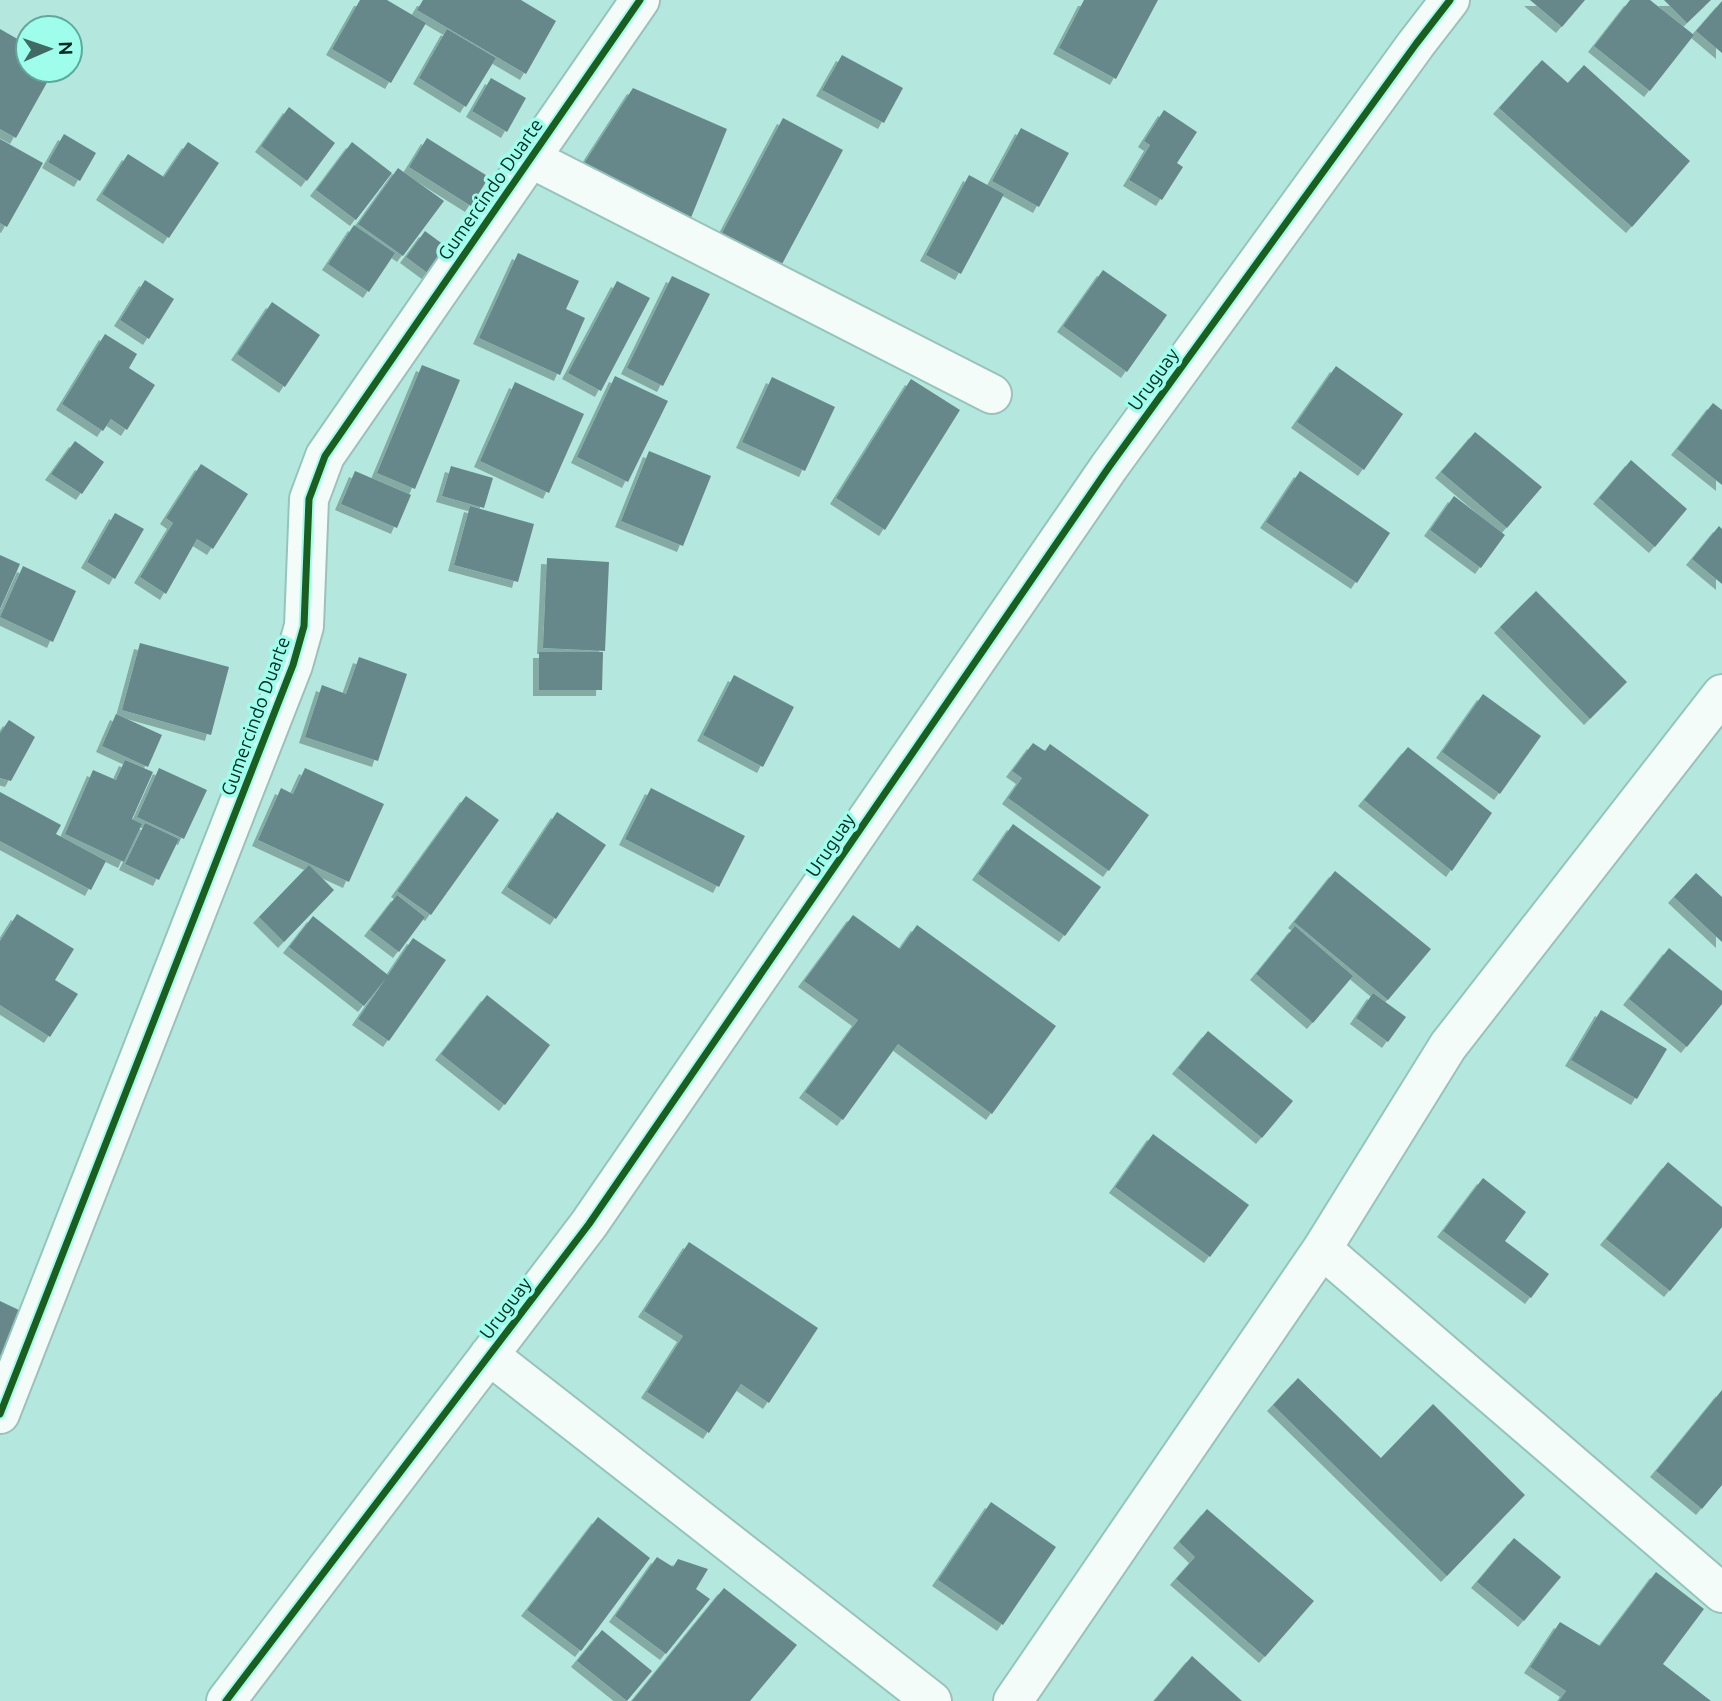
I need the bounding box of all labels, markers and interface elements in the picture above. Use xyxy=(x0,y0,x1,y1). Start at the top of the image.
north arrow xyxy=(14,14,84,84)
text: N xyxy=(55,41,77,56)
street label: Gumercindo Duarte xyxy=(433,114,547,264)
street label: Uruguay xyxy=(1123,344,1183,414)
street label: Gumercindo Duarte xyxy=(216,634,294,798)
street label: Uruguay xyxy=(801,809,859,881)
street label: Uruguay xyxy=(475,1273,535,1343)

